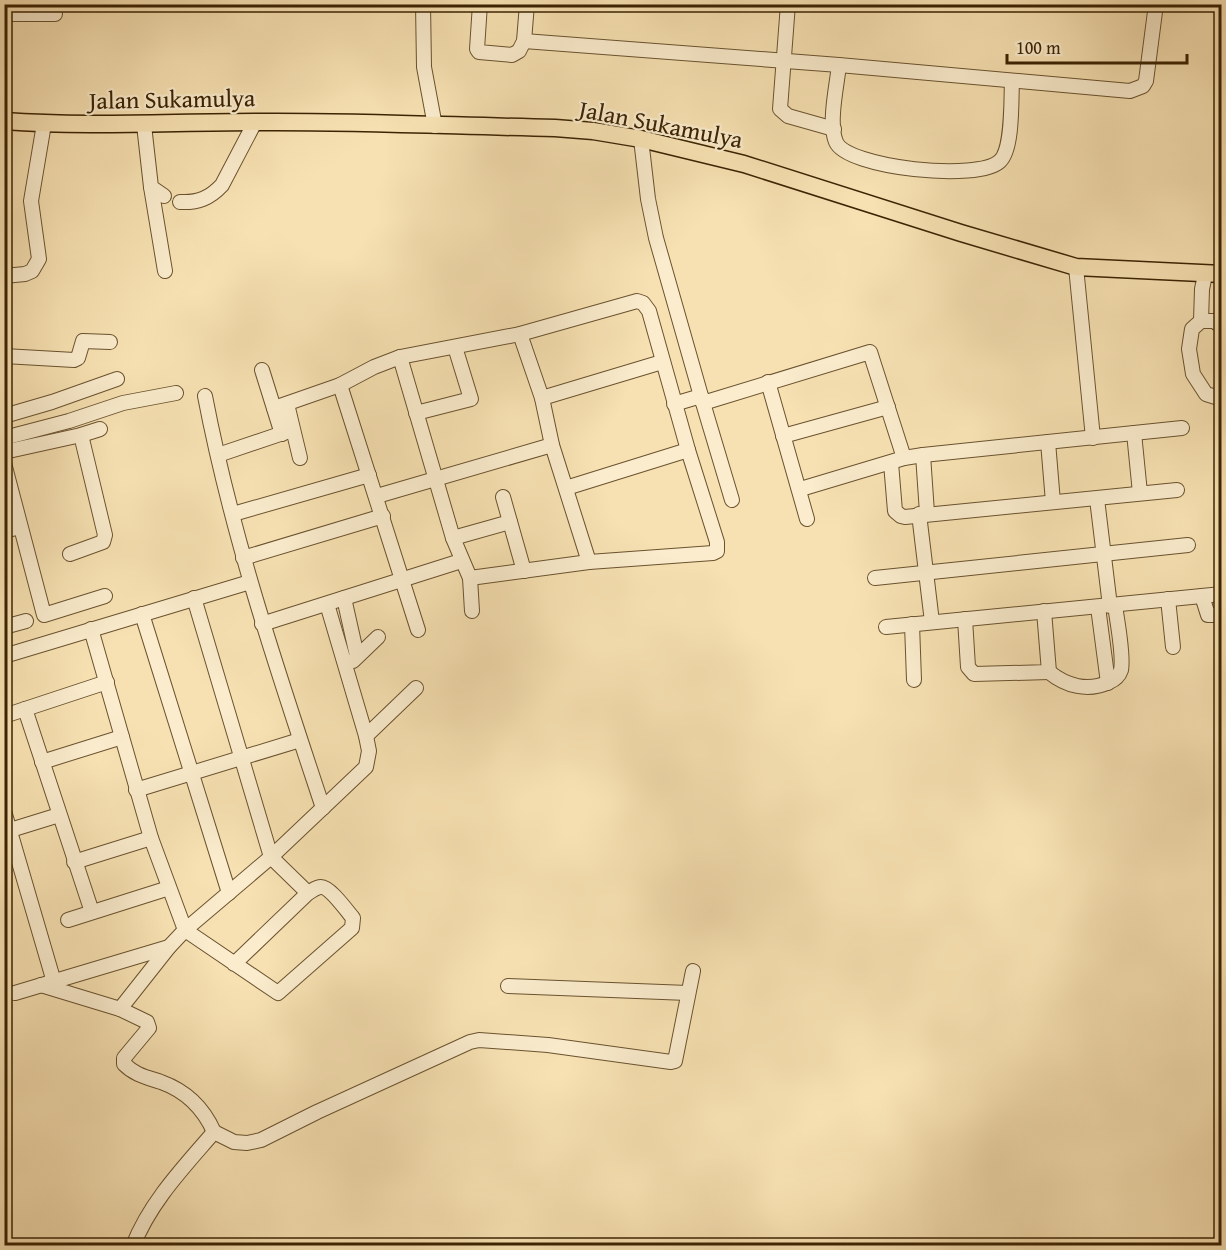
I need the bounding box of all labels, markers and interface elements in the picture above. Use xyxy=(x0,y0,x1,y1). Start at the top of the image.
scale bar xyxy=(1007,27,1187,65)
text: 100 m xyxy=(1016,34,1061,61)
street label: Jalan Sukamulya xyxy=(86,80,256,118)
street label: Jalan Sukamulya xyxy=(573,90,747,157)

